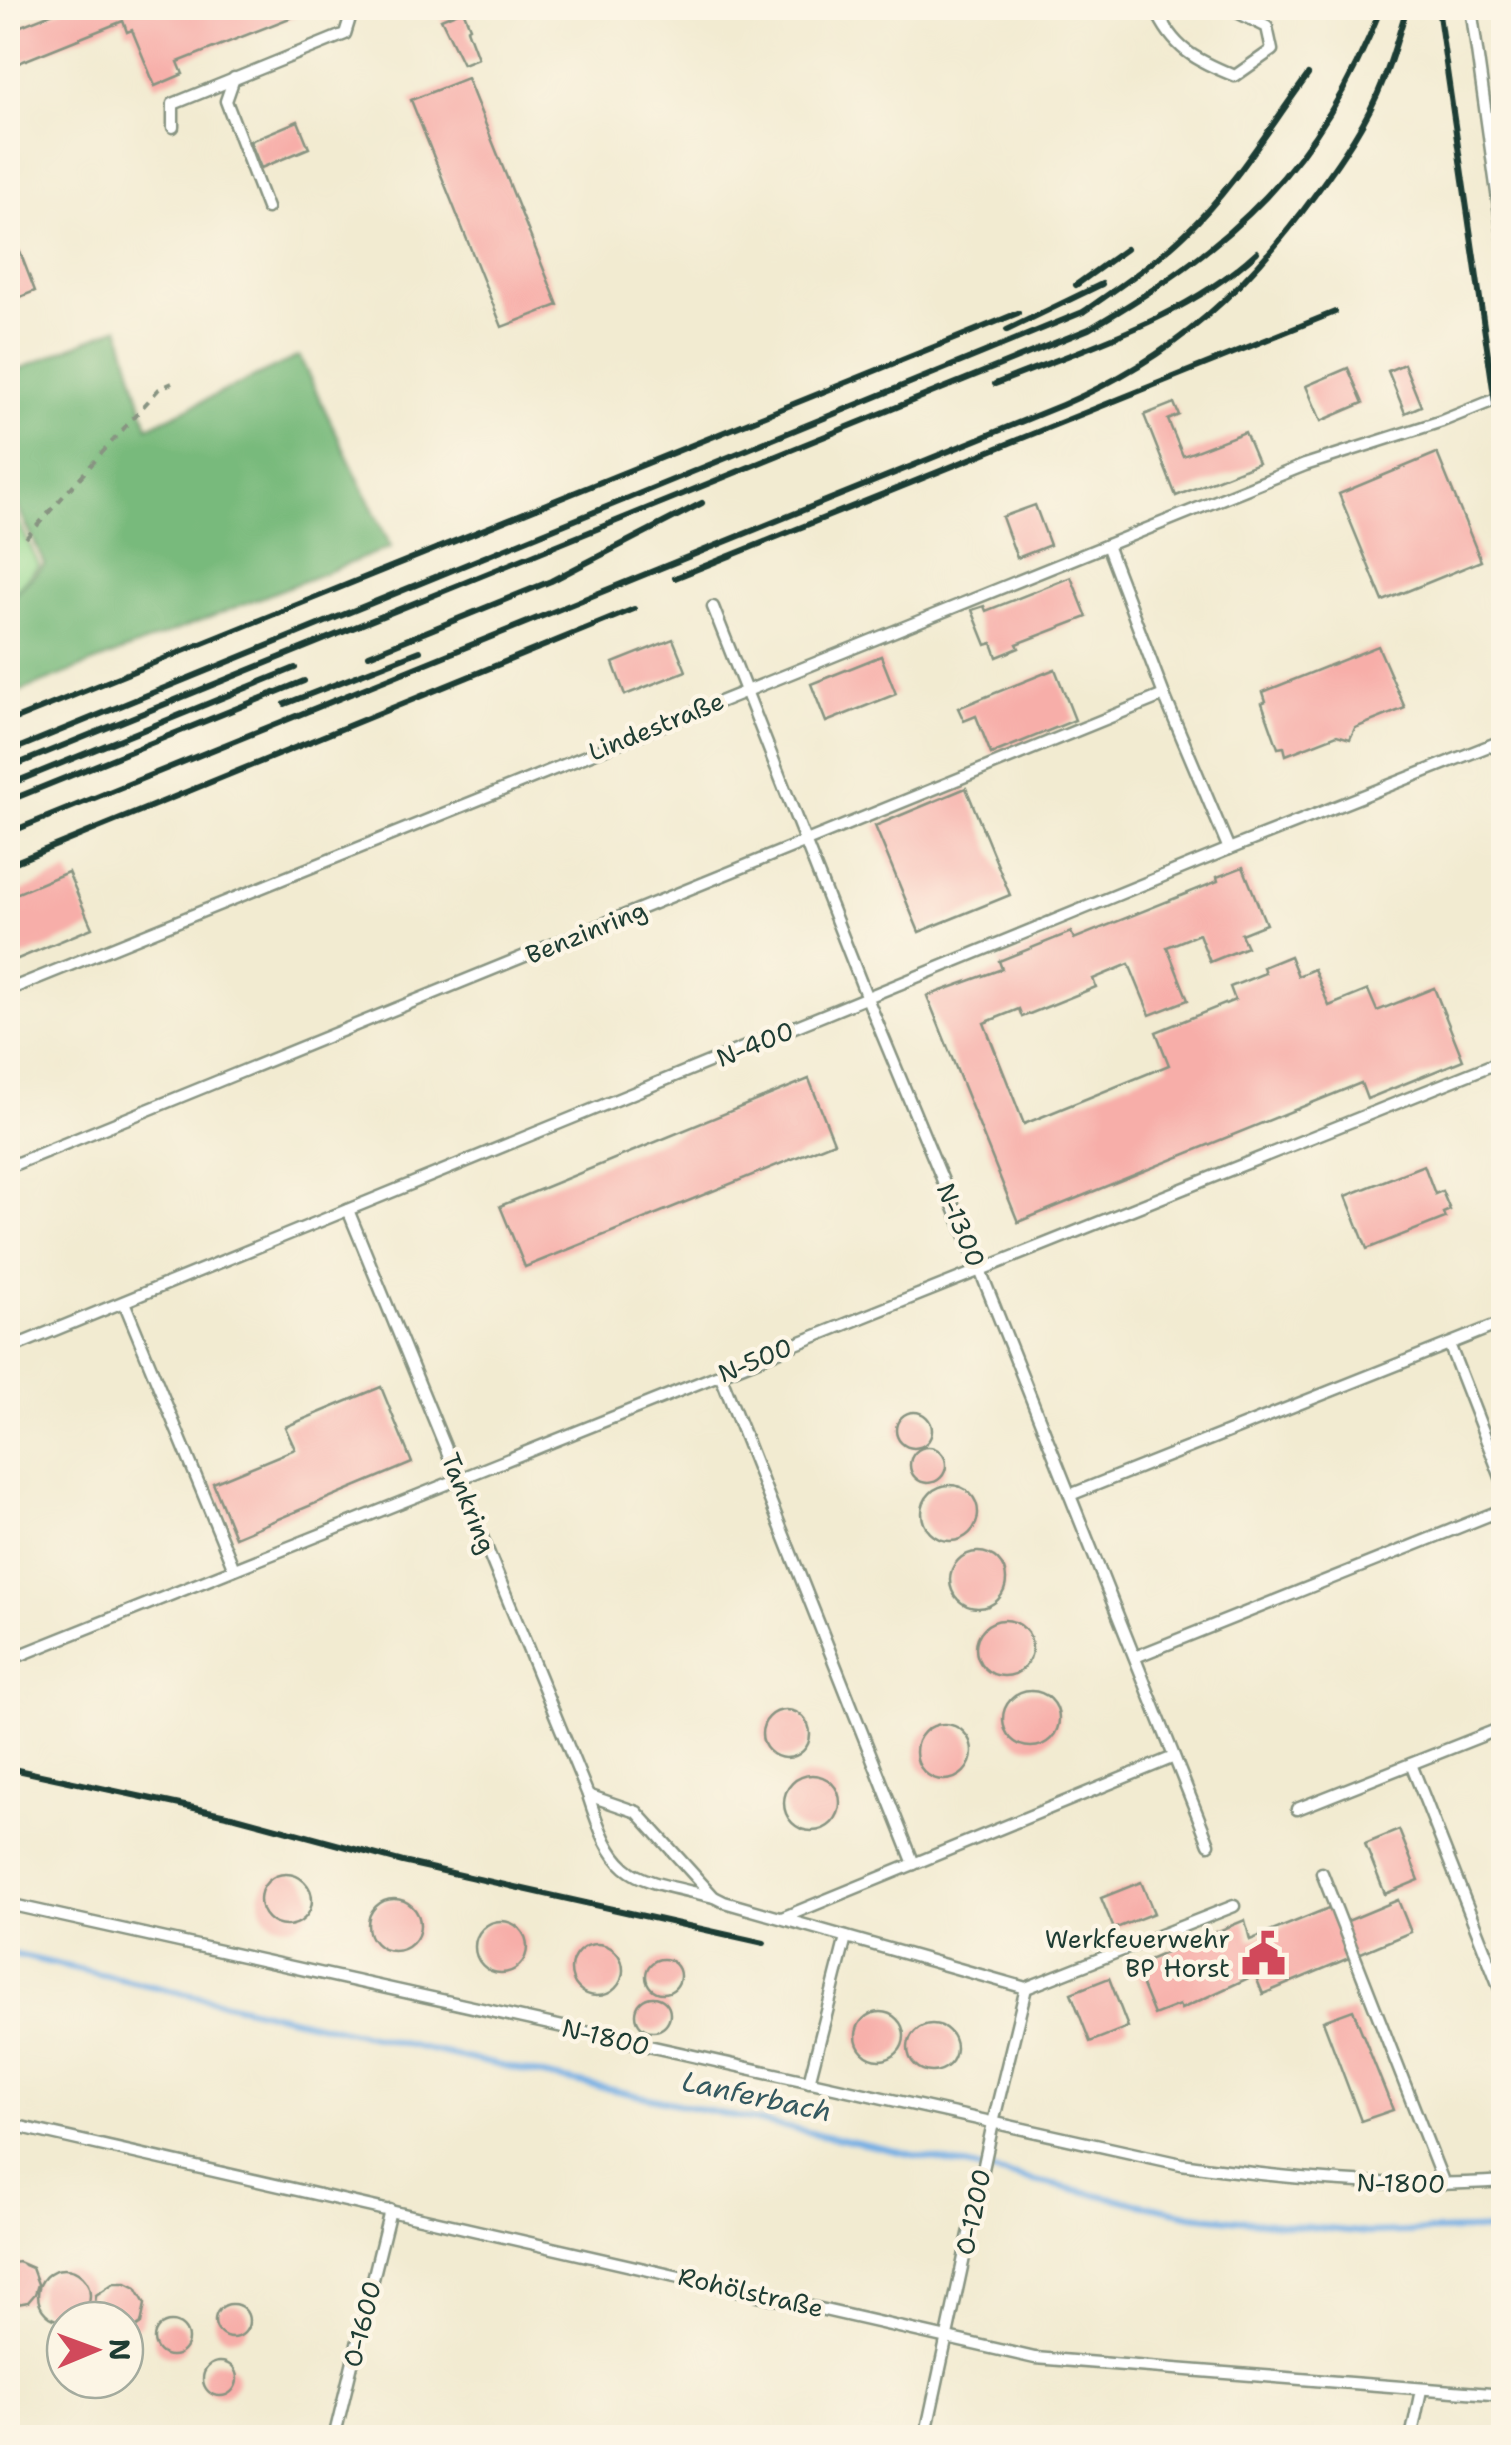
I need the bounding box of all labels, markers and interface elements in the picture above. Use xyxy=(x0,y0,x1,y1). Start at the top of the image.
street label: Lindestraße xyxy=(583,683,729,769)
street label: Benzinring xyxy=(520,892,652,972)
street label: N-400 xyxy=(711,1013,799,1075)
street label: N-1300 xyxy=(929,1178,993,1272)
street label: N-500 xyxy=(713,1330,797,1390)
street label: Tankring xyxy=(434,1448,504,1558)
place label: Werkfeuerwehr BP Horst xyxy=(1045,1922,1230,1985)
public building icon: Werkfeuerwehr BP Horst xyxy=(1239,1929,1287,1977)
street label: N-1800 xyxy=(559,2010,653,2064)
water label: Lanferbach xyxy=(679,2062,835,2130)
street label: N-1800 xyxy=(1356,2165,1446,2201)
street label: O-1200 xyxy=(947,2166,999,2258)
street label: Rohölstraße xyxy=(675,2259,827,2325)
street label: O-1600 xyxy=(335,2277,389,2371)
north arrow xyxy=(45,2300,145,2400)
text: N xyxy=(101,2338,139,2361)

